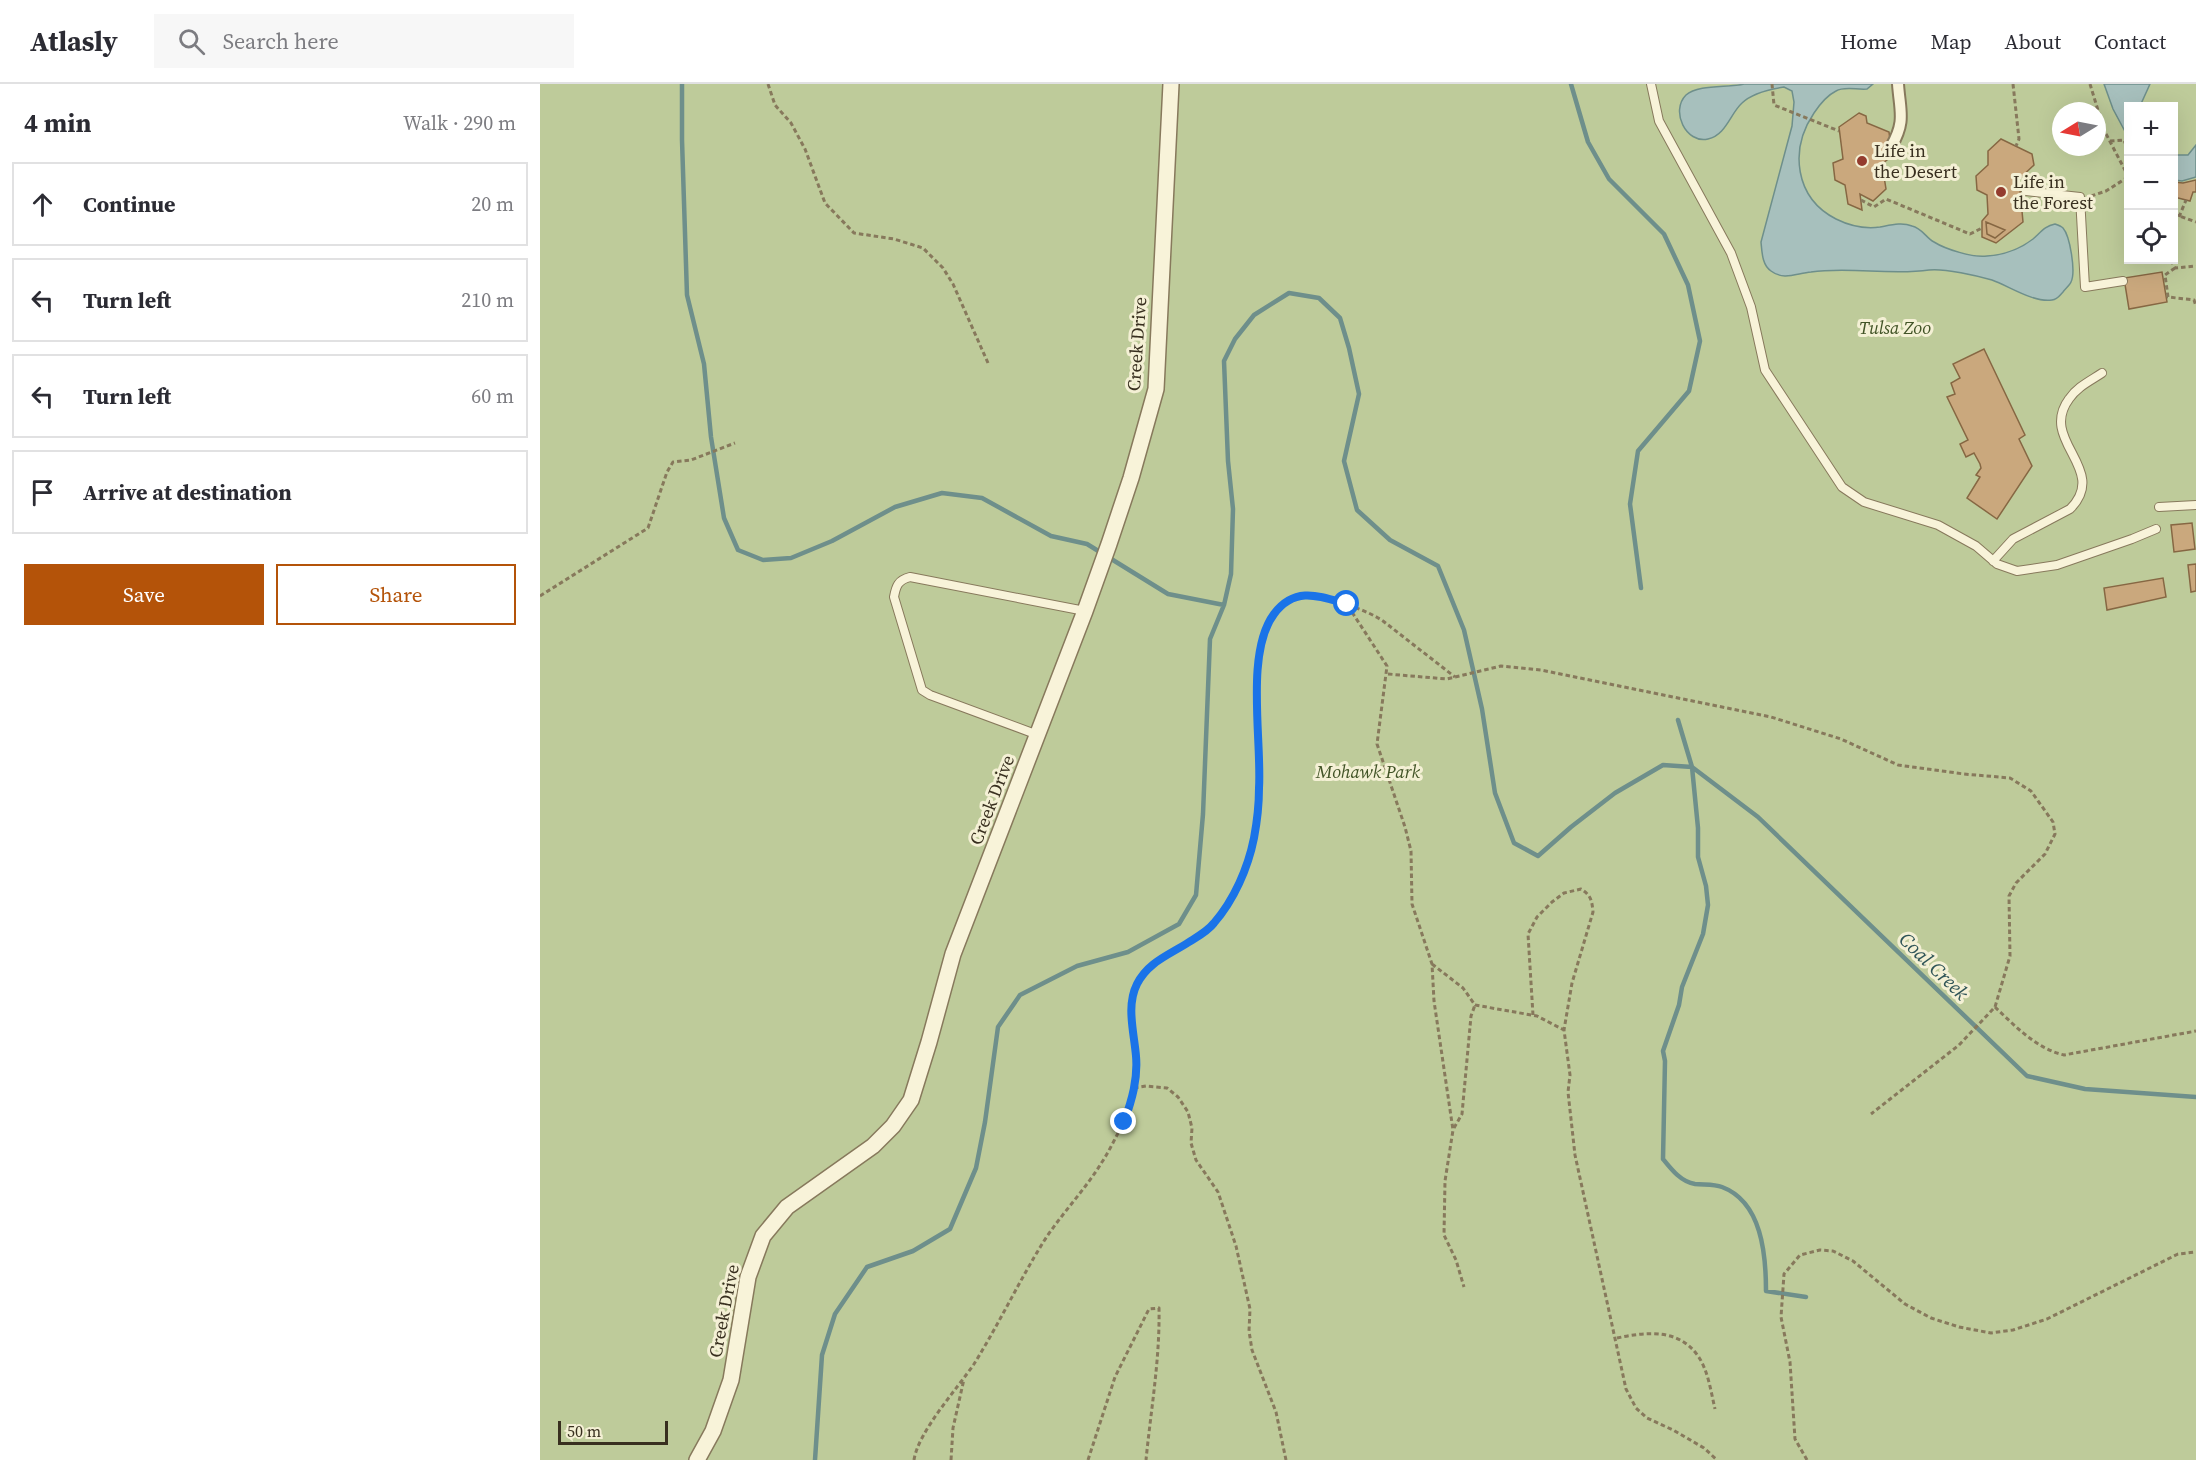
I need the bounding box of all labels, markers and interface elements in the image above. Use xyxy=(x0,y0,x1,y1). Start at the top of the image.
search box xyxy=(154,14,574,68)
text: Atlasly xyxy=(30,22,118,60)
icon: search xyxy=(175,25,208,58)
text: Search here xyxy=(223,26,339,56)
text: Home xyxy=(1840,27,1898,56)
text: Map xyxy=(1931,27,1972,56)
text: About xyxy=(2005,27,2061,56)
text: Contact xyxy=(2094,27,2166,56)
north arrow xyxy=(2052,102,2106,156)
map controls xyxy=(2124,102,2178,264)
button: + xyxy=(2124,102,2178,156)
text: 4 min xyxy=(24,105,91,141)
text: Walk · 290 m xyxy=(403,109,516,137)
place label: Life in the Desert xyxy=(1874,138,1957,184)
marker: Life in the Desert xyxy=(1855,154,1869,168)
button: − xyxy=(2124,156,2178,210)
place label: Life in the Forest xyxy=(2013,169,2093,215)
marker: Life in the Forest xyxy=(1994,185,2008,199)
icon: ahead xyxy=(26,188,59,221)
text: Continue xyxy=(83,189,176,219)
text: 20 m xyxy=(471,190,514,218)
button: locate xyxy=(2124,210,2178,264)
icon: left xyxy=(26,284,59,317)
text: Turn left xyxy=(83,285,171,315)
text: 210 m xyxy=(461,286,514,314)
street label: Creek Drive xyxy=(1121,296,1152,392)
park label: Tulsa Zoo xyxy=(1859,315,1931,340)
icon: left xyxy=(26,380,59,413)
text: Turn left xyxy=(83,381,171,411)
text: 60 m xyxy=(471,382,514,410)
icon: arrive xyxy=(26,476,59,509)
text: Arrive at destination xyxy=(83,477,292,507)
button: Save xyxy=(24,564,264,625)
button: Share xyxy=(276,564,516,625)
route start xyxy=(1333,590,1359,616)
street label: Creek Drive xyxy=(963,751,1020,848)
park label: Mohawk Park xyxy=(1315,759,1420,784)
water label: Coal Creek xyxy=(1893,926,1975,1007)
route end xyxy=(1110,1108,1136,1134)
street label: Creek Drive xyxy=(702,1262,745,1360)
scale bar xyxy=(558,1418,668,1446)
text: 50 m xyxy=(567,1420,601,1442)

